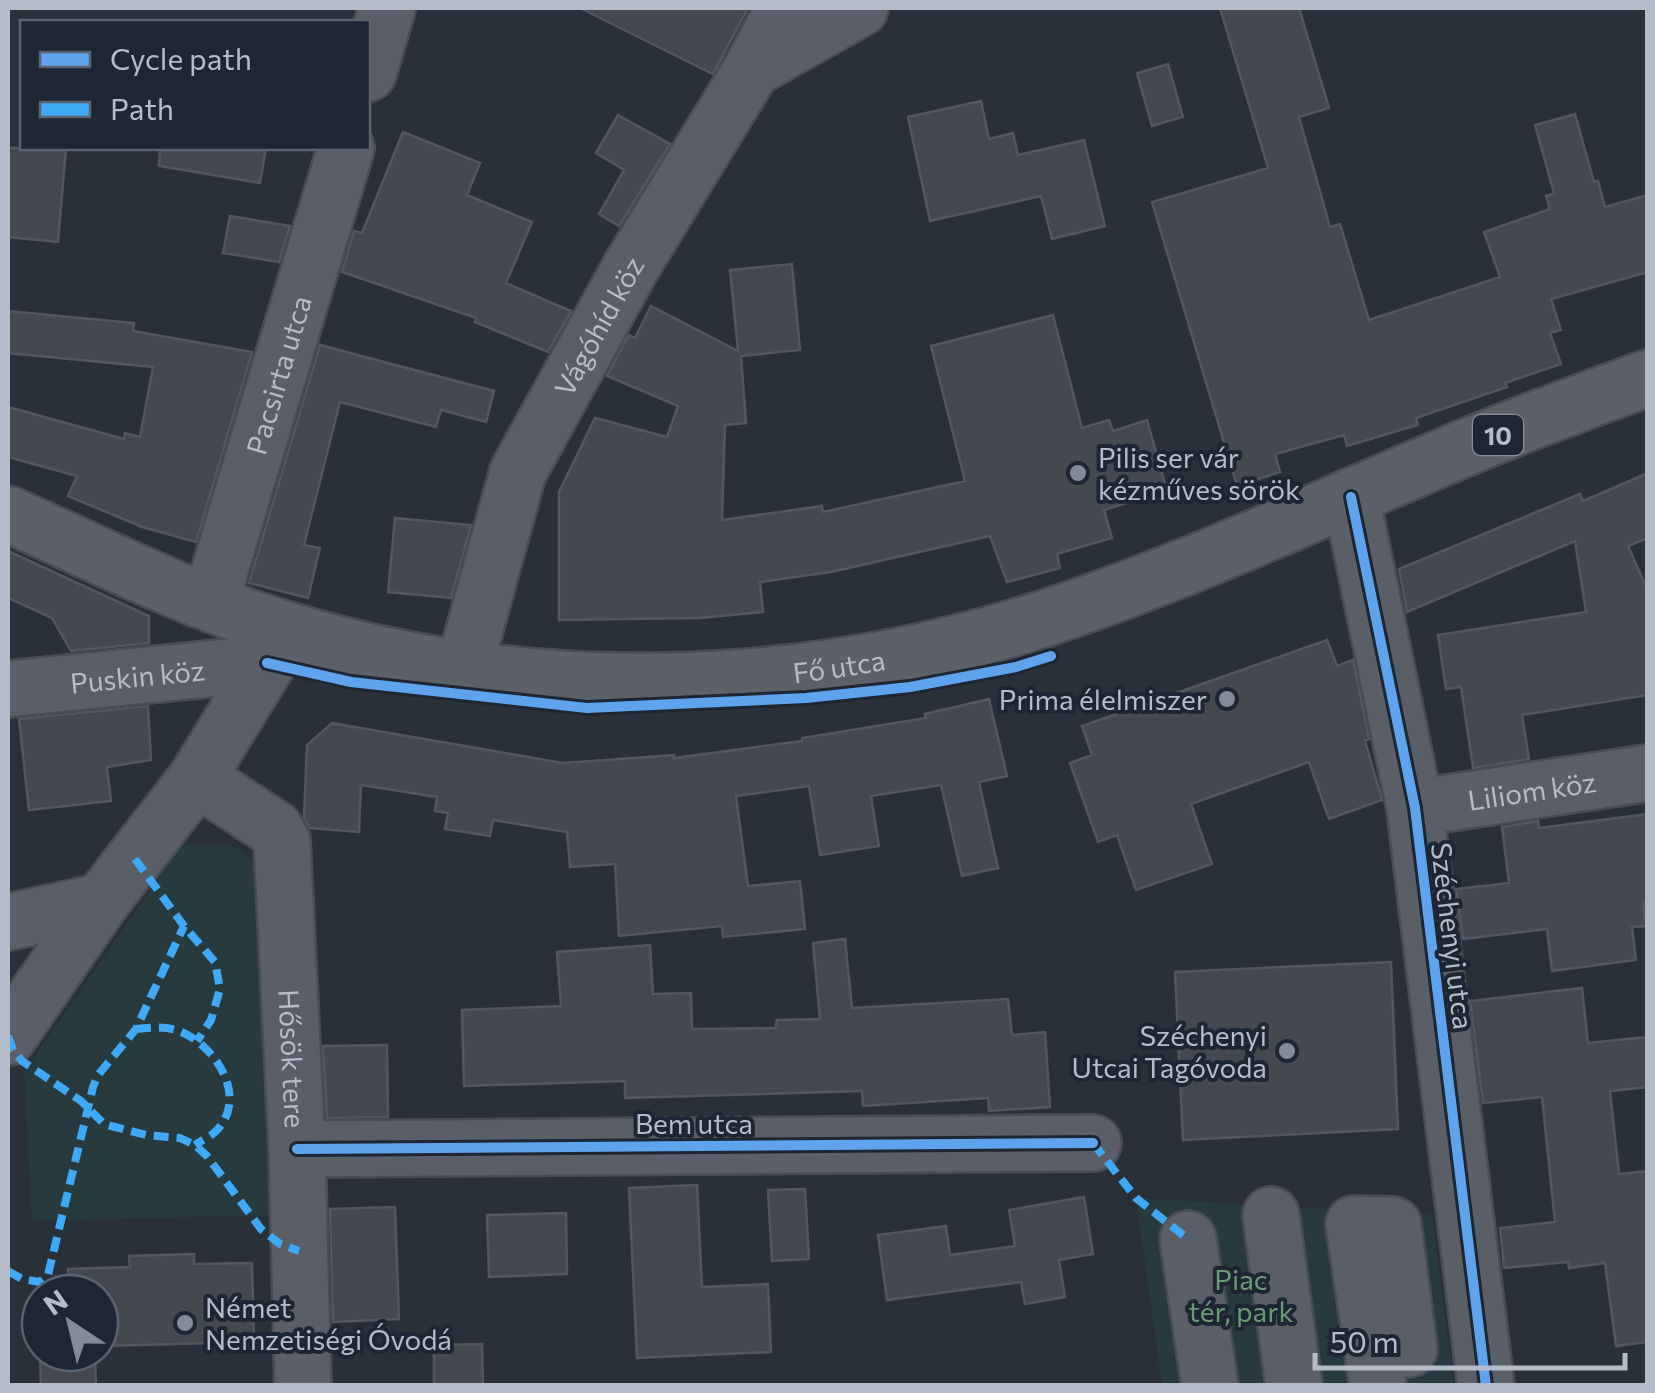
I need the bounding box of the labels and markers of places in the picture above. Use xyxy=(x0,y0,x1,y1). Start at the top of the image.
place label: Pilis ser vár kézműves sörök xyxy=(1098,440,1300,506)
marker: Pilis ser vár kézműves sörök xyxy=(1067,462,1089,484)
place label: Prima élelmiszer xyxy=(999,682,1207,716)
marker: Prima élelmiszer xyxy=(1216,688,1238,710)
place label: Széchenyi Utcai Tagóvoda xyxy=(1072,1018,1267,1084)
marker: Széchenyi Utcai Tagóvoda xyxy=(1276,1040,1298,1062)
place label: Német Nemzetiségi Óvodá xyxy=(205,1290,452,1356)
marker: Német Nemzetiségi Óvodá xyxy=(174,1312,196,1334)

